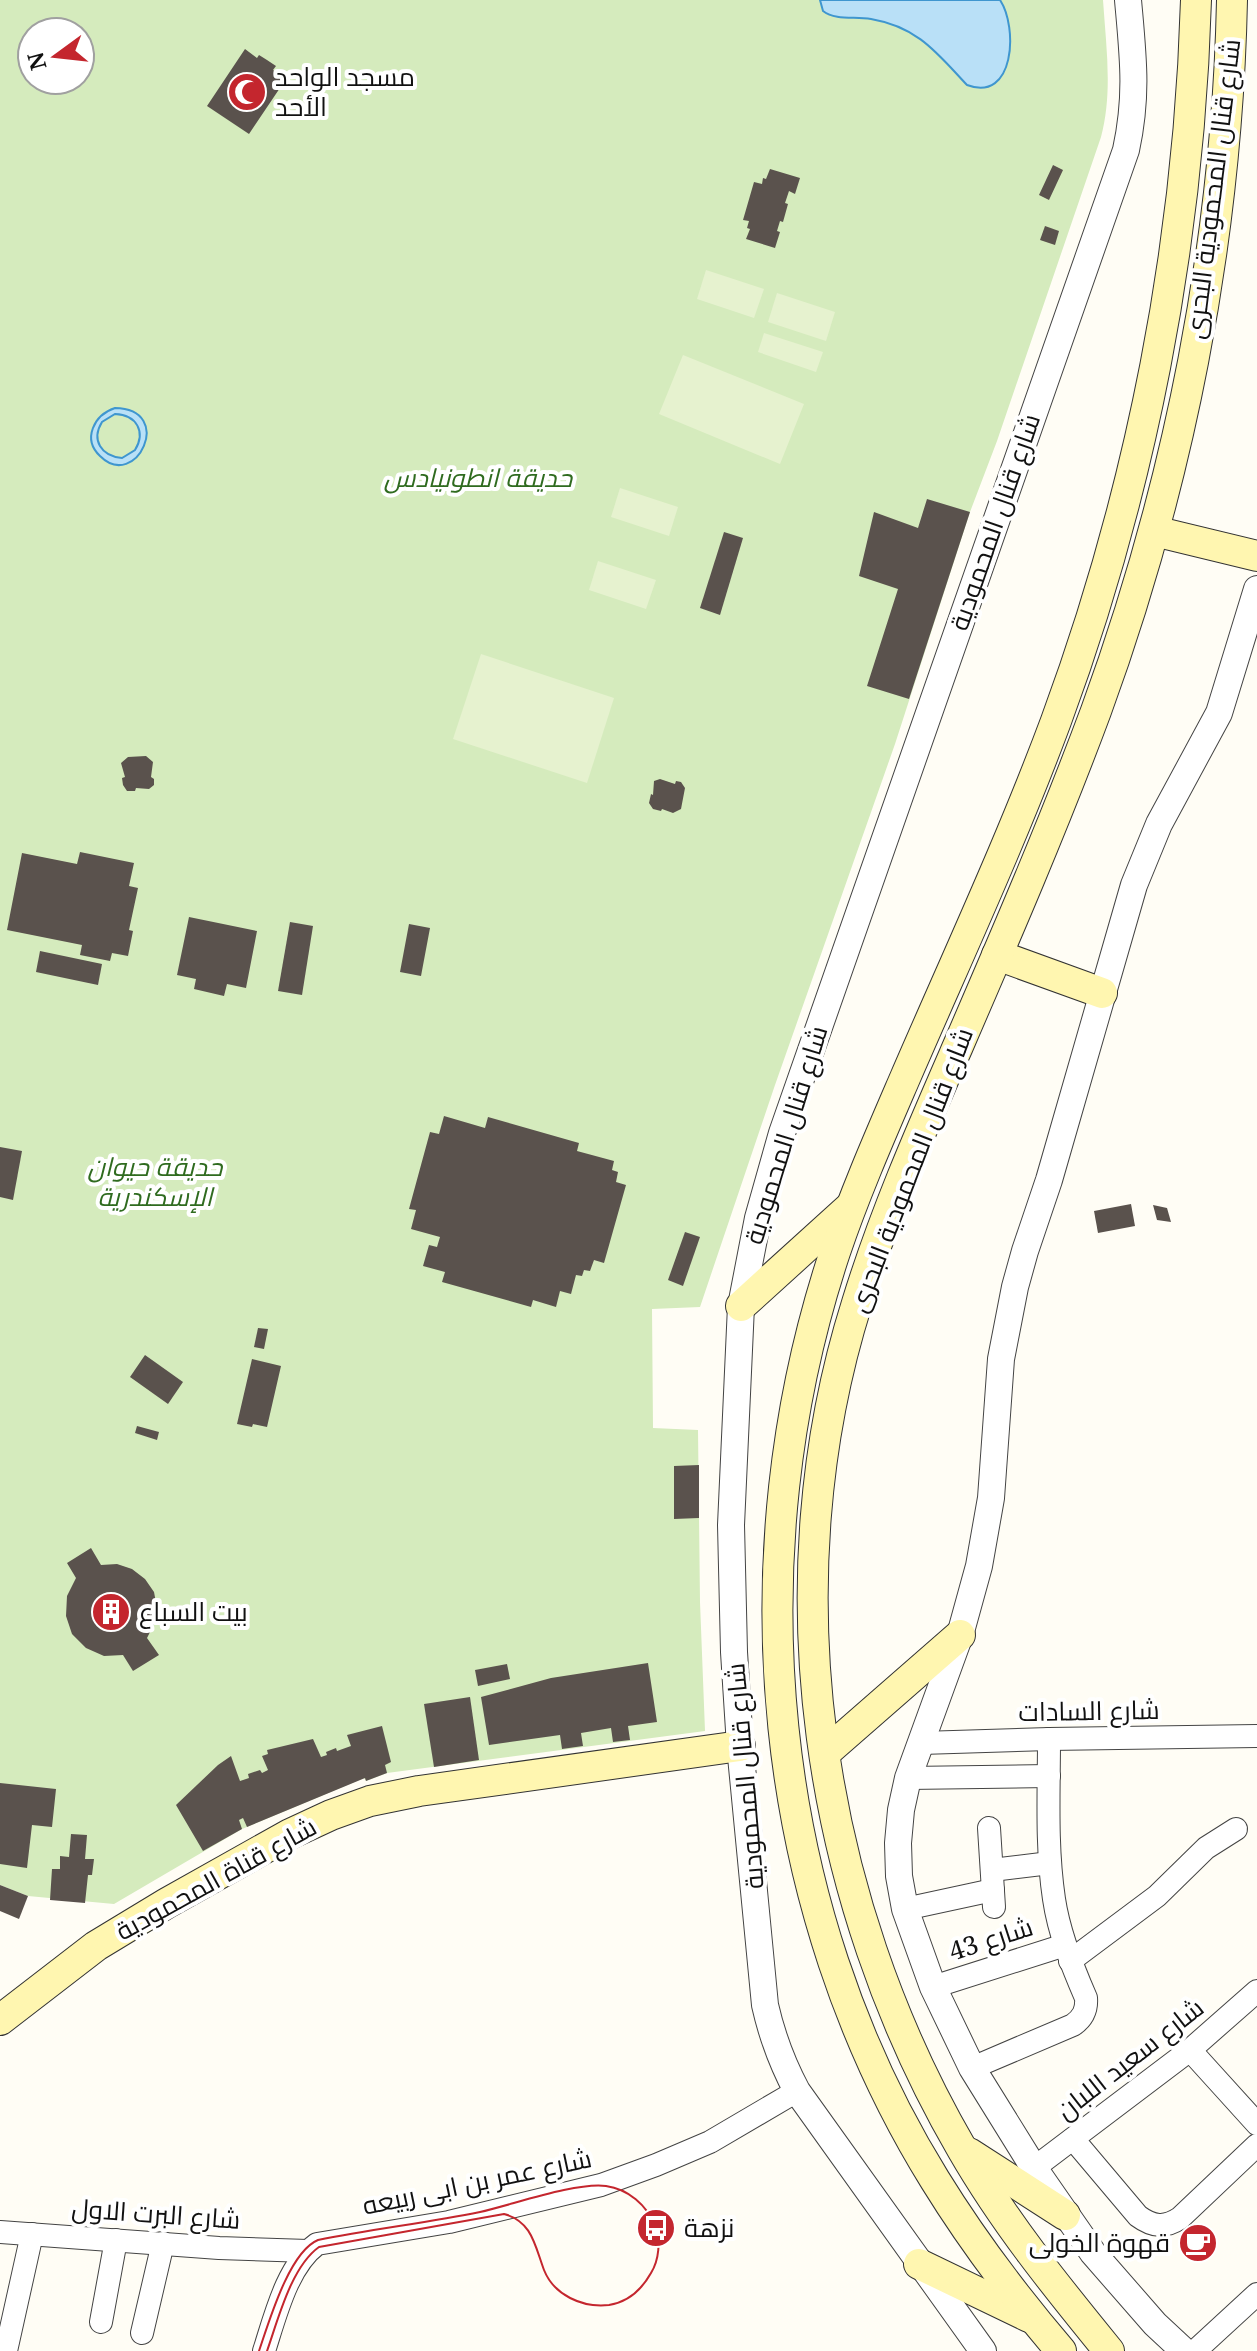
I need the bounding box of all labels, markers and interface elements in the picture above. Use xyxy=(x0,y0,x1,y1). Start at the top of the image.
north arrow xyxy=(16,16,96,96)
street label: شارع قنال المحمودية البحرى xyxy=(1176,37,1248,341)
text: N xyxy=(19,49,52,74)
place label: مسجد الواحد الأحد xyxy=(275,58,415,124)
mosque icon: مسجد الواحد الأحد xyxy=(226,71,268,113)
street label: شارع قنال المحمودية xyxy=(940,409,1048,635)
park label: حديقة انطونيادس xyxy=(384,459,574,495)
street label: شارع قنال المحمودية xyxy=(735,1021,835,1248)
street label: شارع قنال المحمودية البحرى xyxy=(839,1022,981,1317)
park label: حديقة حيوان الإسكندرية xyxy=(87,1148,224,1214)
building icon: بيت السباع xyxy=(90,1591,132,1633)
place label: بيت السباع xyxy=(139,1593,248,1629)
street label: شارع قنال المحمودية xyxy=(716,1662,772,1891)
street label: شارع السادات xyxy=(1018,1691,1160,1729)
street label: شارع قناة المحمودية xyxy=(109,1808,322,1948)
street label: شارع 43 xyxy=(944,1908,1037,1968)
street label: شارع سعيد اللبان xyxy=(1048,1989,1211,2127)
street label: شارع عمر بن ابى ربيعه xyxy=(359,2139,595,2223)
street label: شارع البرت الاول xyxy=(70,2189,242,2237)
bus stop icon: نزهة xyxy=(635,2207,677,2249)
place label: نزهة xyxy=(684,2209,734,2245)
cafe icon: قهوة الخولى xyxy=(1177,2222,1219,2264)
place label: قهوة الخولى xyxy=(1029,2224,1170,2260)

